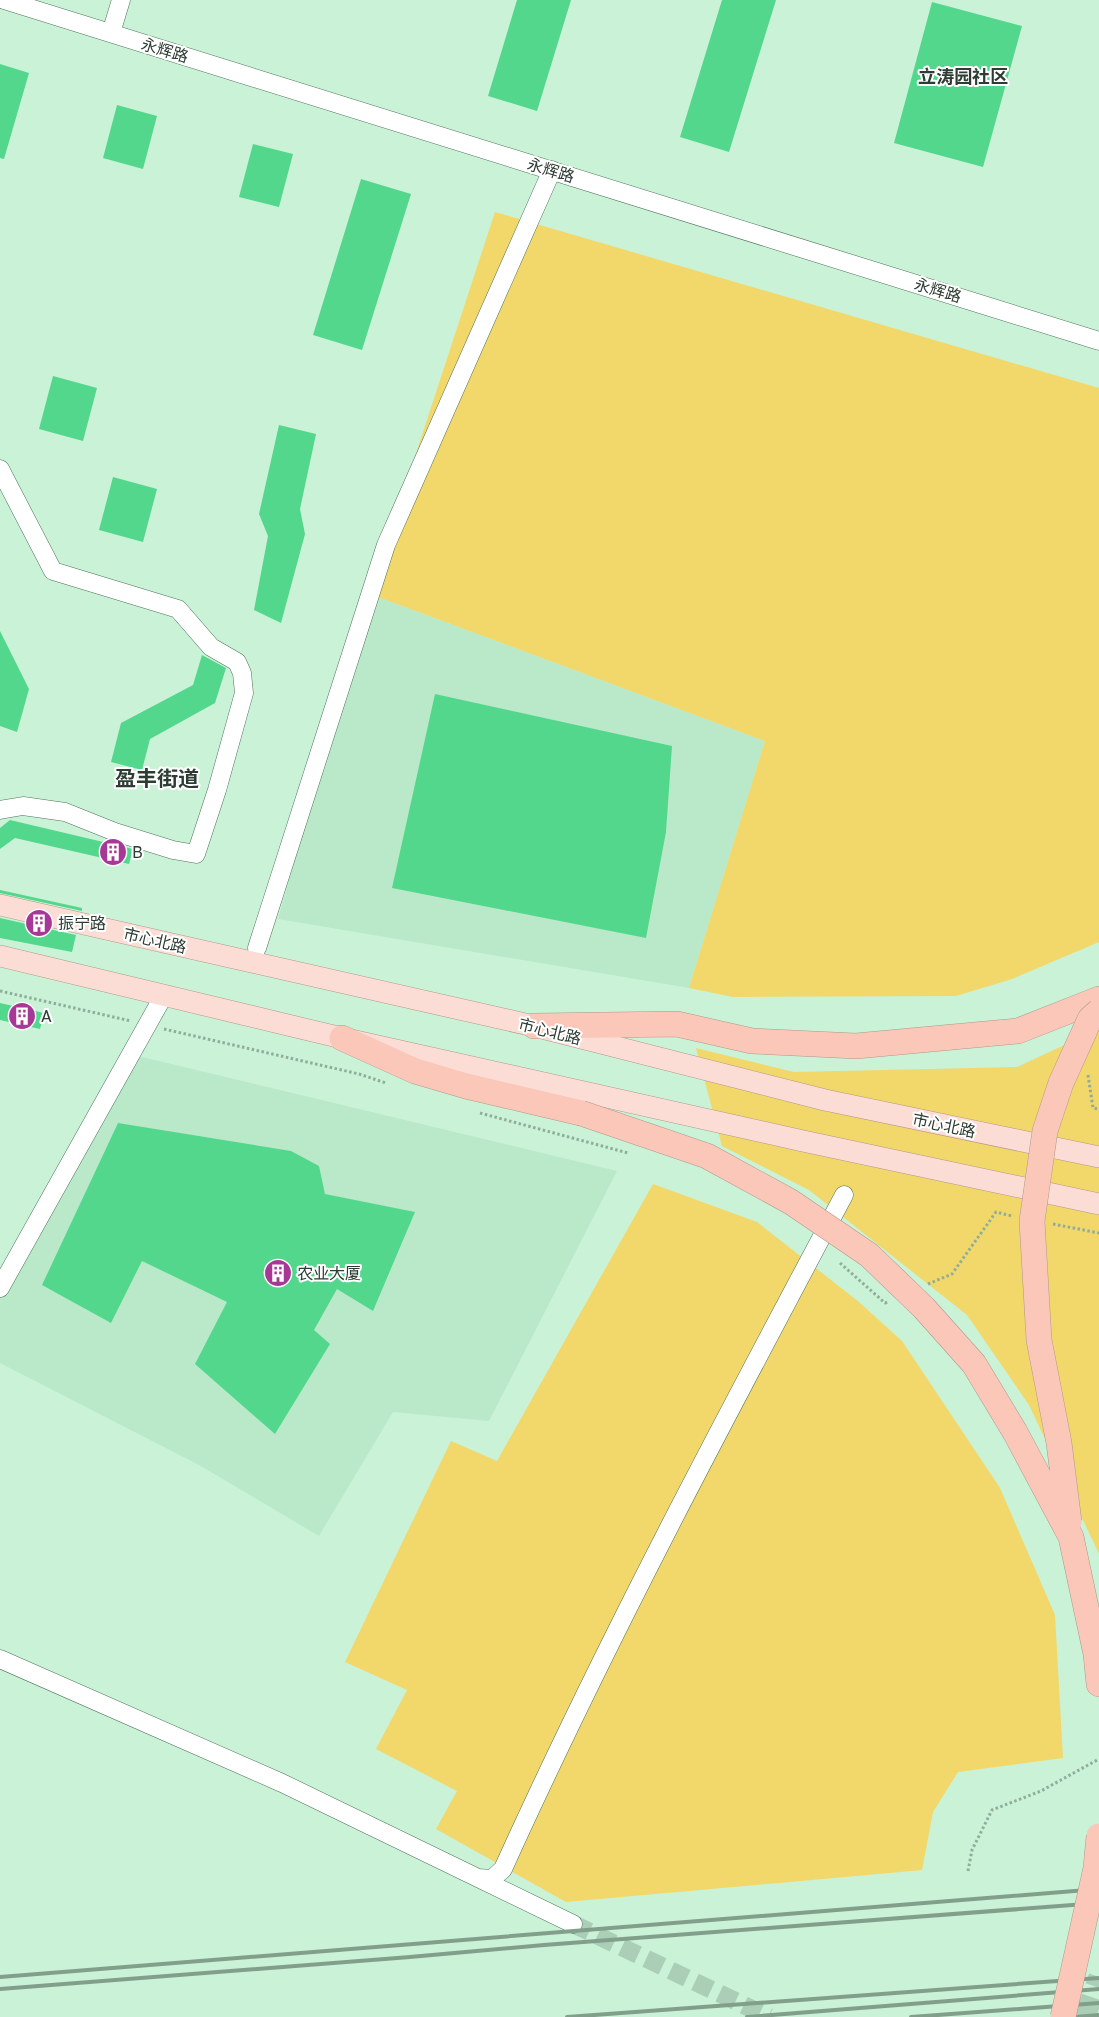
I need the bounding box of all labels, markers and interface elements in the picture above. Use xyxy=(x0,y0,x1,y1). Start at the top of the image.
street label: 永辉路 xyxy=(139,33,191,67)
district label: 立涛园社区 xyxy=(918,65,1008,87)
street label: 永辉路 xyxy=(525,153,577,187)
street label: 永辉路 xyxy=(912,273,964,307)
district label: 盈丰街道 xyxy=(115,765,199,791)
building icon: B xyxy=(98,837,128,867)
place label: B xyxy=(132,842,143,862)
building icon: 振宁路 xyxy=(24,908,54,938)
place label: 振宁路 xyxy=(58,913,106,933)
street label: 市心北路 xyxy=(122,923,188,957)
building icon: A xyxy=(7,1001,37,1031)
place label: A xyxy=(41,1006,52,1026)
street label: 市心北路 xyxy=(517,1014,583,1048)
street label: 市心北路 xyxy=(911,1109,977,1141)
building icon: 农业大厦 xyxy=(263,1258,293,1288)
place label: 农业大厦 xyxy=(297,1263,361,1283)

